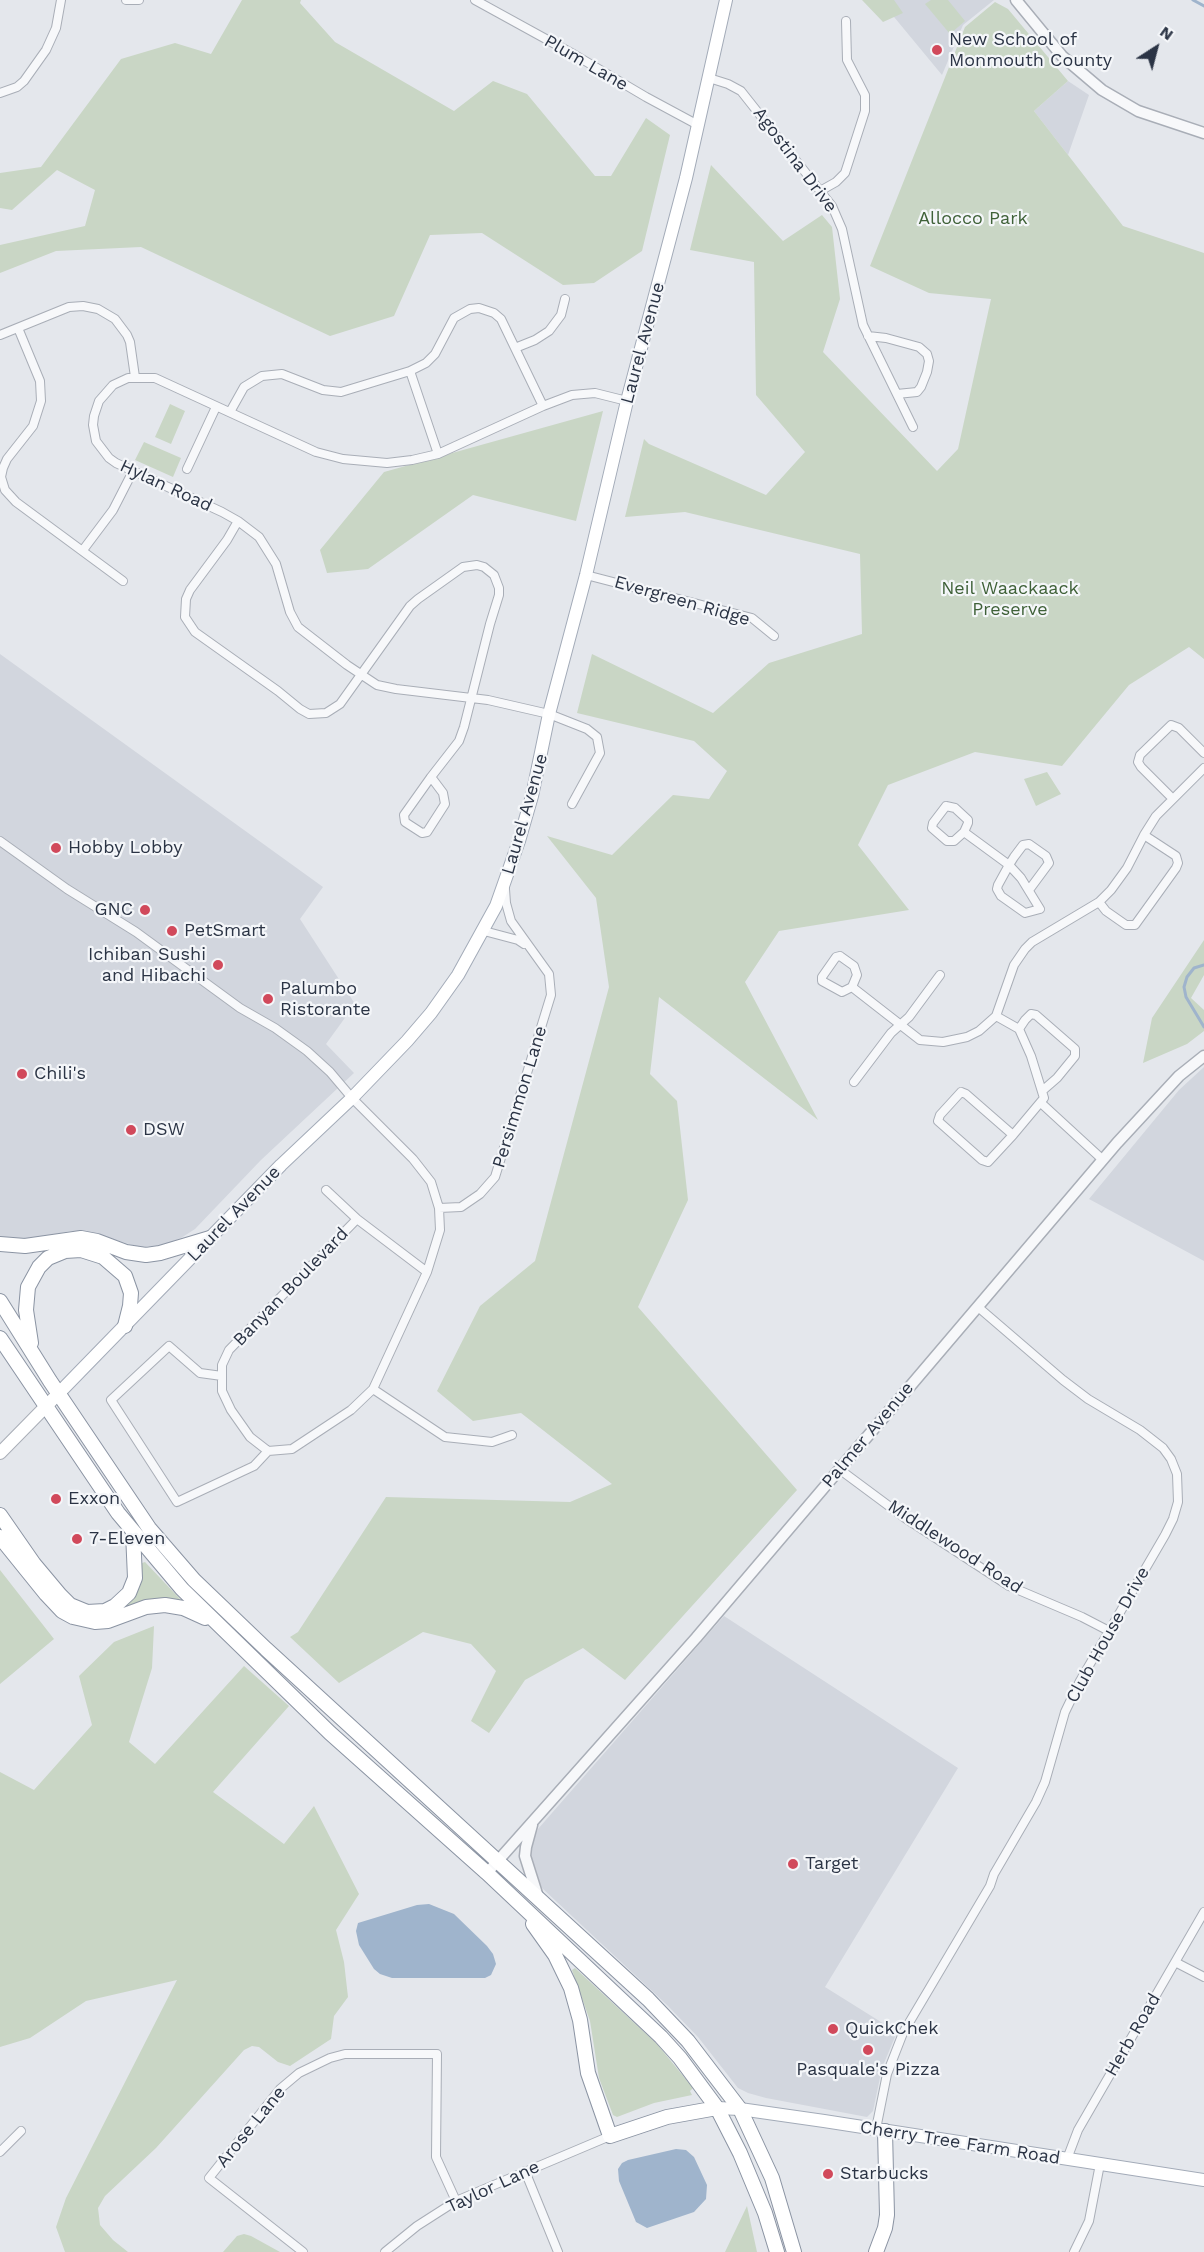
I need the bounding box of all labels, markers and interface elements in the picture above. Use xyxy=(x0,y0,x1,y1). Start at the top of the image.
north arrow xyxy=(1126,18,1186,78)
text: N xyxy=(1156,22,1177,44)
place label: New School of Monmouth County xyxy=(949,29,1112,72)
street label: Plum Lane xyxy=(540,30,632,96)
marker: New School of Monmouth County xyxy=(930,43,944,57)
street label: Agostina Drive xyxy=(748,103,842,217)
park label: Allocco Park xyxy=(918,208,1028,230)
street label: Laurel Avenue xyxy=(616,280,670,406)
street label: Hylan Road xyxy=(116,455,216,517)
street label: Evergreen Ridge xyxy=(612,571,752,631)
park label: Neil Waackaack Preserve xyxy=(941,578,1079,620)
street label: Laurel Avenue xyxy=(497,751,553,877)
place label: Hobby Lobby xyxy=(68,837,182,859)
marker: Hobby Lobby xyxy=(49,841,63,855)
place label: GNC xyxy=(94,899,133,921)
marker: GNC xyxy=(138,903,152,917)
place label: PetSmart xyxy=(184,920,266,942)
marker: PetSmart xyxy=(165,924,179,938)
place label: Ichiban Sushi and Hibachi xyxy=(88,944,206,986)
marker: Ichiban Sushi and Hibachi xyxy=(211,958,225,972)
place label: Palumbo Ristorante xyxy=(280,978,371,1020)
marker: Palumbo Ristorante xyxy=(261,992,275,1006)
street label: Persimmon Lane xyxy=(488,1023,552,1171)
place label: Chili's xyxy=(34,1063,86,1085)
marker: Chili's xyxy=(15,1067,29,1081)
place label: DSW xyxy=(143,1119,185,1141)
marker: DSW xyxy=(124,1123,138,1137)
street label: Laurel Avenue xyxy=(183,1162,285,1266)
street label: Banyan Boulevard xyxy=(229,1223,353,1351)
street label: Palmer Avenue xyxy=(818,1378,918,1492)
place label: Exxon xyxy=(68,1488,120,1510)
marker: Exxon xyxy=(49,1492,63,1506)
street label: Middlewood Road xyxy=(884,1495,1026,1599)
place label: 7-Eleven xyxy=(89,1528,165,1550)
marker: 7-Eleven xyxy=(70,1532,84,1546)
street label: Club House Drive xyxy=(1062,1563,1154,1707)
place label: Target xyxy=(805,1853,858,1875)
marker: Target xyxy=(786,1857,800,1871)
street label: Herb Road xyxy=(1101,1990,1165,2080)
place label: QuickChek xyxy=(845,2018,938,2040)
marker: QuickChek xyxy=(826,2022,840,2036)
marker: Pasquale's Pizza xyxy=(861,2043,875,2057)
place label: Pasquale's Pizza xyxy=(796,2059,940,2081)
street label: Arose Lane xyxy=(212,2082,290,2172)
street label: Cherry Tree Farm Road xyxy=(858,2117,1062,2169)
street label: Taylor Lane xyxy=(443,2156,543,2218)
place label: Starbucks xyxy=(840,2163,929,2185)
marker: Starbucks xyxy=(821,2167,835,2181)

